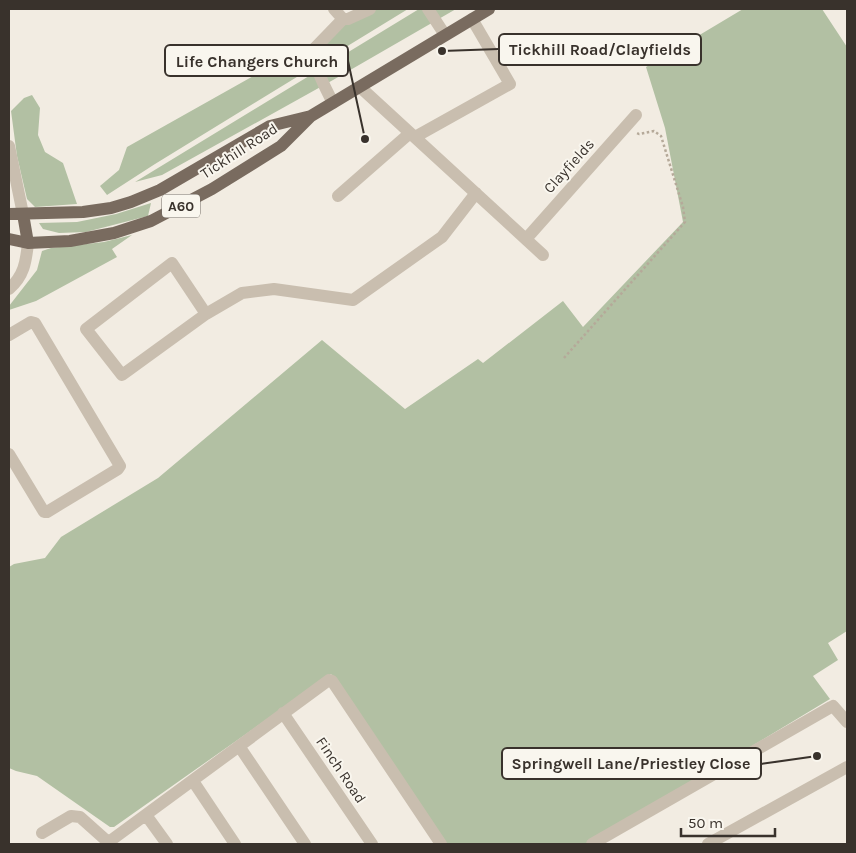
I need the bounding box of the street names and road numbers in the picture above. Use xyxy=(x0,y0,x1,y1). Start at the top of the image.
street label: Tickhill Road xyxy=(197,119,281,183)
street label: Clayfields xyxy=(540,135,598,197)
road number: A60 xyxy=(162,195,200,218)
street label: Finch Road xyxy=(312,733,370,807)

